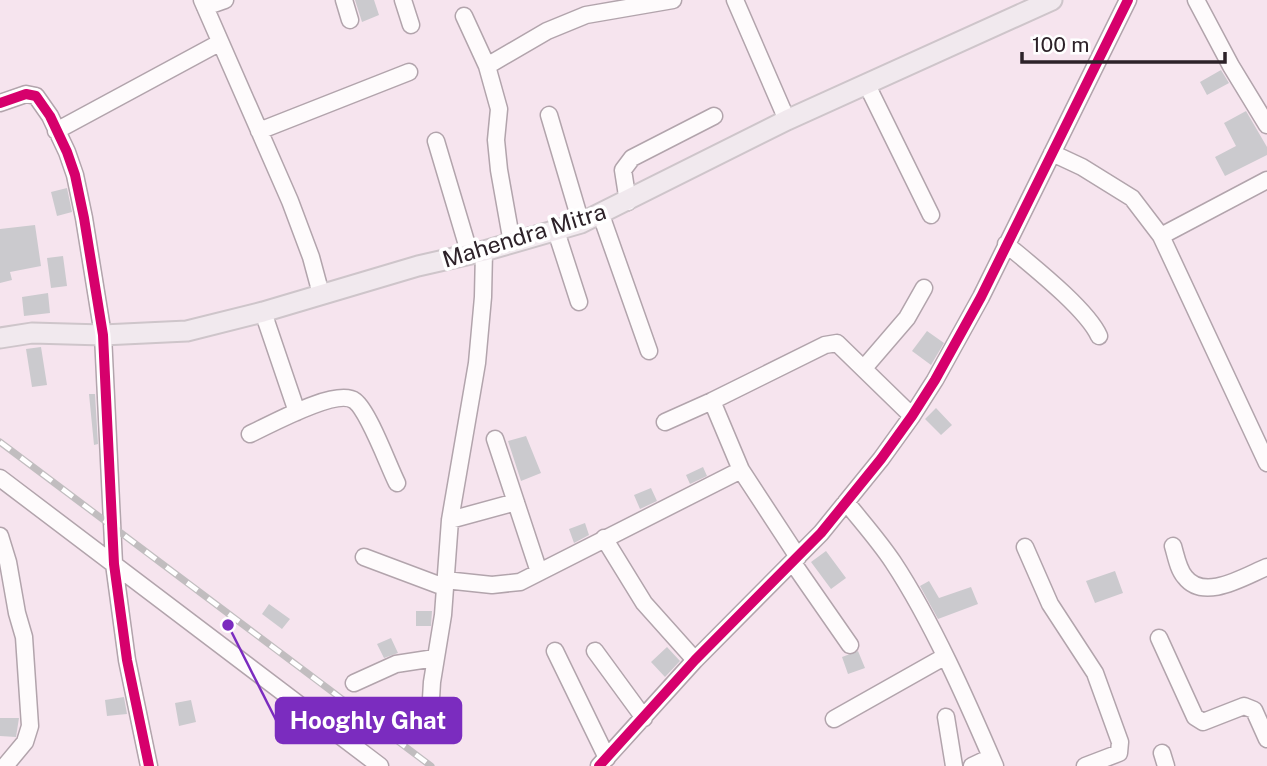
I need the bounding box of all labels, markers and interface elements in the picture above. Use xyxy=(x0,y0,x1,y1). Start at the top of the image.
scale bar xyxy=(1022,21,1225,65)
text: 100 m xyxy=(1032,32,1089,57)
street label: Mahendra Mitra xyxy=(439,197,609,273)
callout: Hooghly Ghat xyxy=(276,698,461,743)
text: Hooghly Ghat xyxy=(290,706,446,734)

